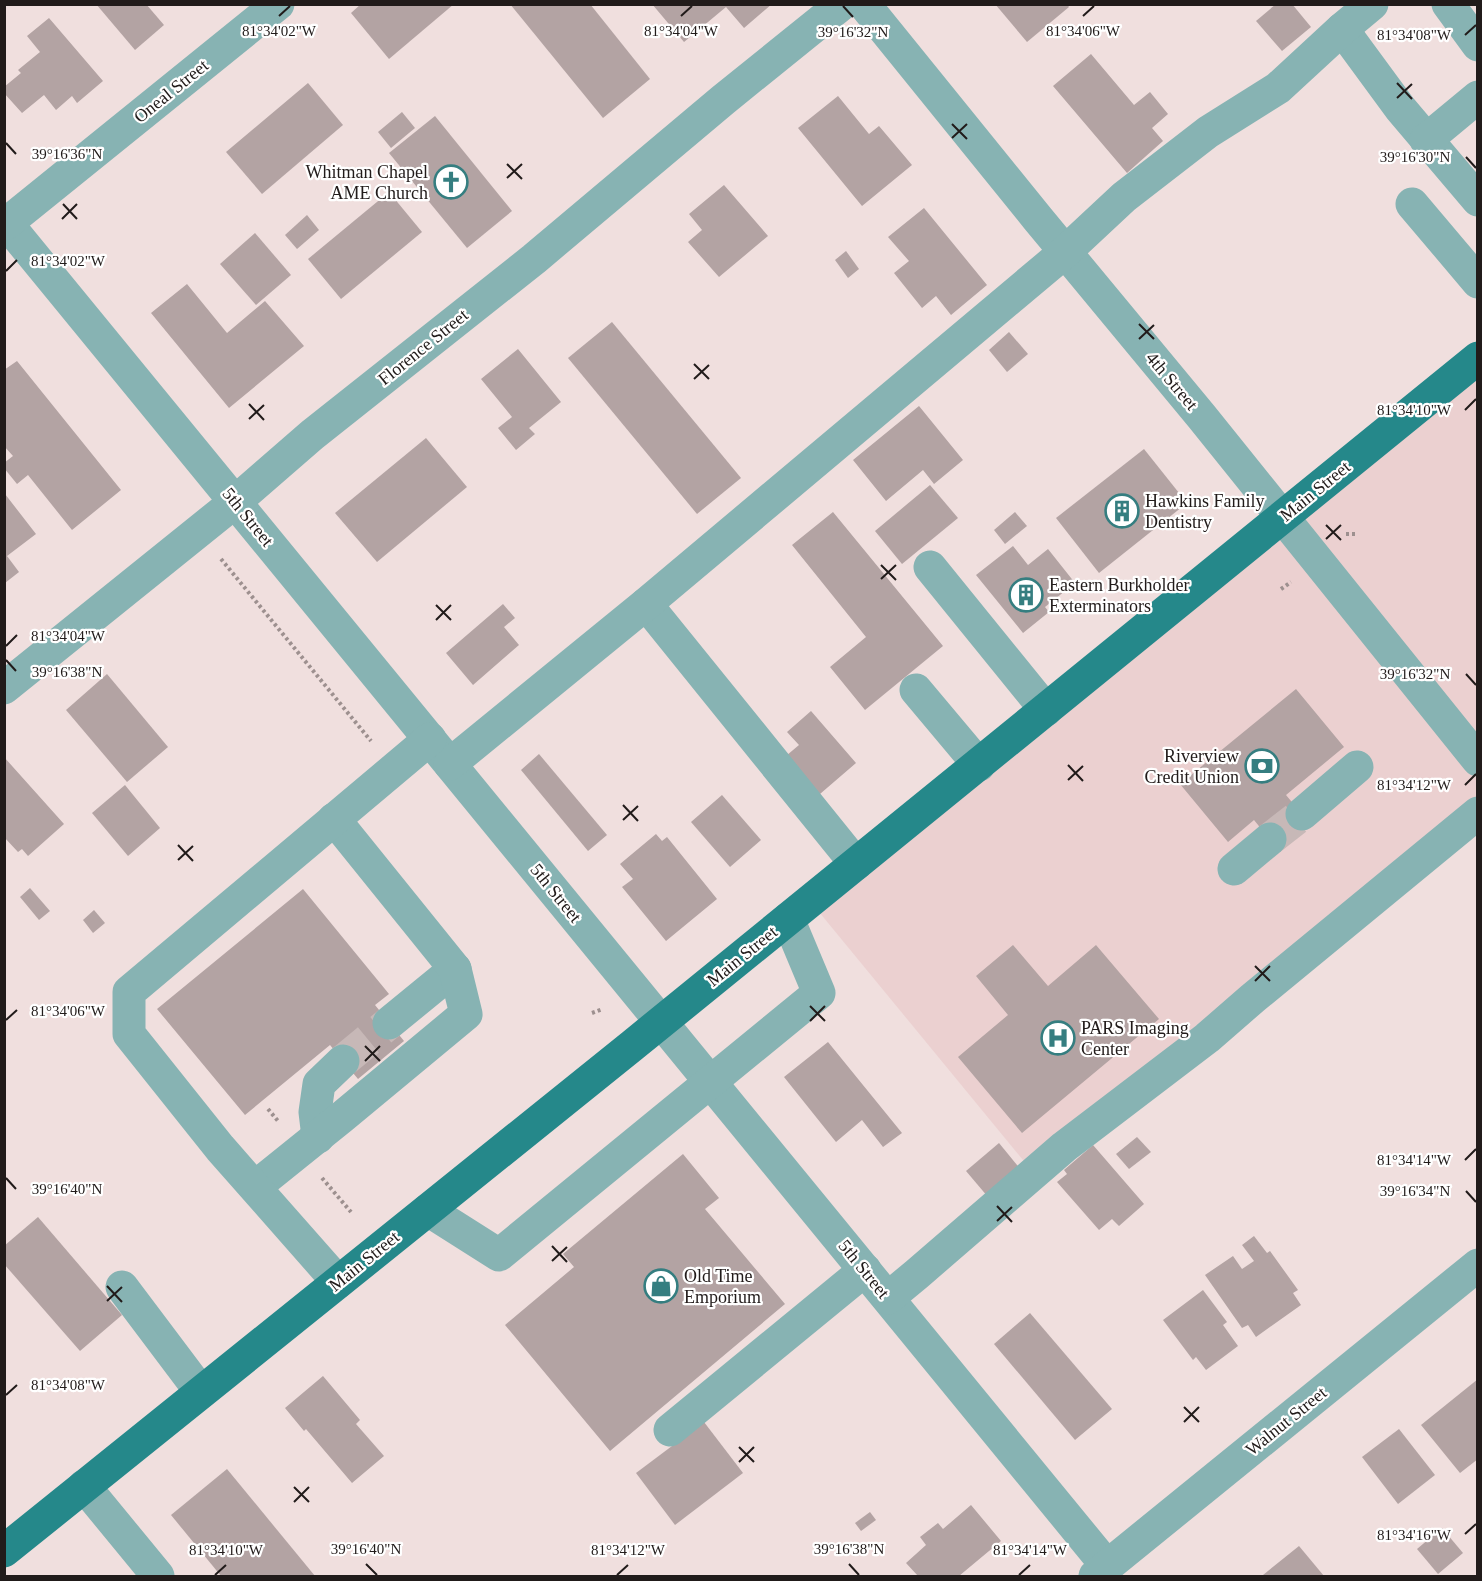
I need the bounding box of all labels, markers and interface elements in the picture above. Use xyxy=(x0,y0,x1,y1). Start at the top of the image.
text: 81°34'02"W xyxy=(242,23,317,39)
text: 81°34'04"W xyxy=(644,23,719,39)
text: 81°34'06"W xyxy=(1046,23,1121,39)
text: 39°16'32"N xyxy=(818,24,888,40)
text: 81°34'08"W xyxy=(1377,27,1452,43)
street label: Oneal Street xyxy=(130,55,212,127)
text: 39°16'36"N xyxy=(32,146,102,162)
text: 39°16'30"N xyxy=(1380,149,1450,165)
place label: Whitman Chapel AME Church xyxy=(306,162,428,203)
church icon: Whitman Chapel AME Church xyxy=(433,164,469,200)
text: 81°34'02"W xyxy=(31,253,106,269)
street label: Florence Street xyxy=(374,305,472,389)
street label: 4th Street xyxy=(1142,348,1202,414)
text: 81°34'10"W xyxy=(1377,402,1452,418)
street label: Main Street xyxy=(1276,457,1354,525)
street label: 5th Street xyxy=(218,484,278,550)
place label: Hawkins Family Dentistry xyxy=(1145,491,1265,532)
building icon: Hawkins Family Dentistry xyxy=(1104,493,1140,529)
place label: Eastern Burkholder Exterminators xyxy=(1049,575,1189,616)
building icon: Eastern Burkholder Exterminators xyxy=(1008,577,1044,613)
text: 81°34'04"W xyxy=(31,628,106,644)
text: 39°16'38"N xyxy=(32,664,102,680)
text: 39°16'32"N xyxy=(1380,666,1450,682)
place label: Riverview Credit Union xyxy=(1145,746,1239,787)
bank icon: Riverview Credit Union xyxy=(1244,748,1280,784)
text: 81°34'12"W xyxy=(1377,777,1452,793)
street label: 5th Street xyxy=(526,860,586,926)
street label: Main Street xyxy=(703,922,781,990)
text: 81°34'06"W xyxy=(31,1003,106,1019)
place label: PARS Imaging Center xyxy=(1081,1018,1189,1059)
hospital icon: PARS Imaging Center xyxy=(1040,1020,1076,1056)
text: 81°34'14"W xyxy=(1377,1152,1452,1168)
text: 39°16'40"N xyxy=(32,1181,102,1197)
text: 39°16'34"N xyxy=(1380,1183,1450,1199)
street label: Main Street xyxy=(325,1227,403,1295)
street label: 5th Street xyxy=(834,1236,894,1302)
place label: Old Time Emporium xyxy=(684,1266,761,1307)
shop icon: Old Time Emporium xyxy=(643,1268,679,1304)
text: 81°34'08"W xyxy=(31,1377,106,1393)
street label: Walnut Street xyxy=(1242,1382,1330,1460)
text: 81°34'16"W xyxy=(1377,1527,1452,1543)
text: 39°16'40"N xyxy=(331,1541,401,1557)
text: 39°16'38"N xyxy=(814,1541,884,1557)
text: 81°34'10"W xyxy=(189,1542,264,1558)
text: 81°34'12"W xyxy=(591,1542,666,1558)
text: 81°34'14"W xyxy=(993,1542,1068,1558)

